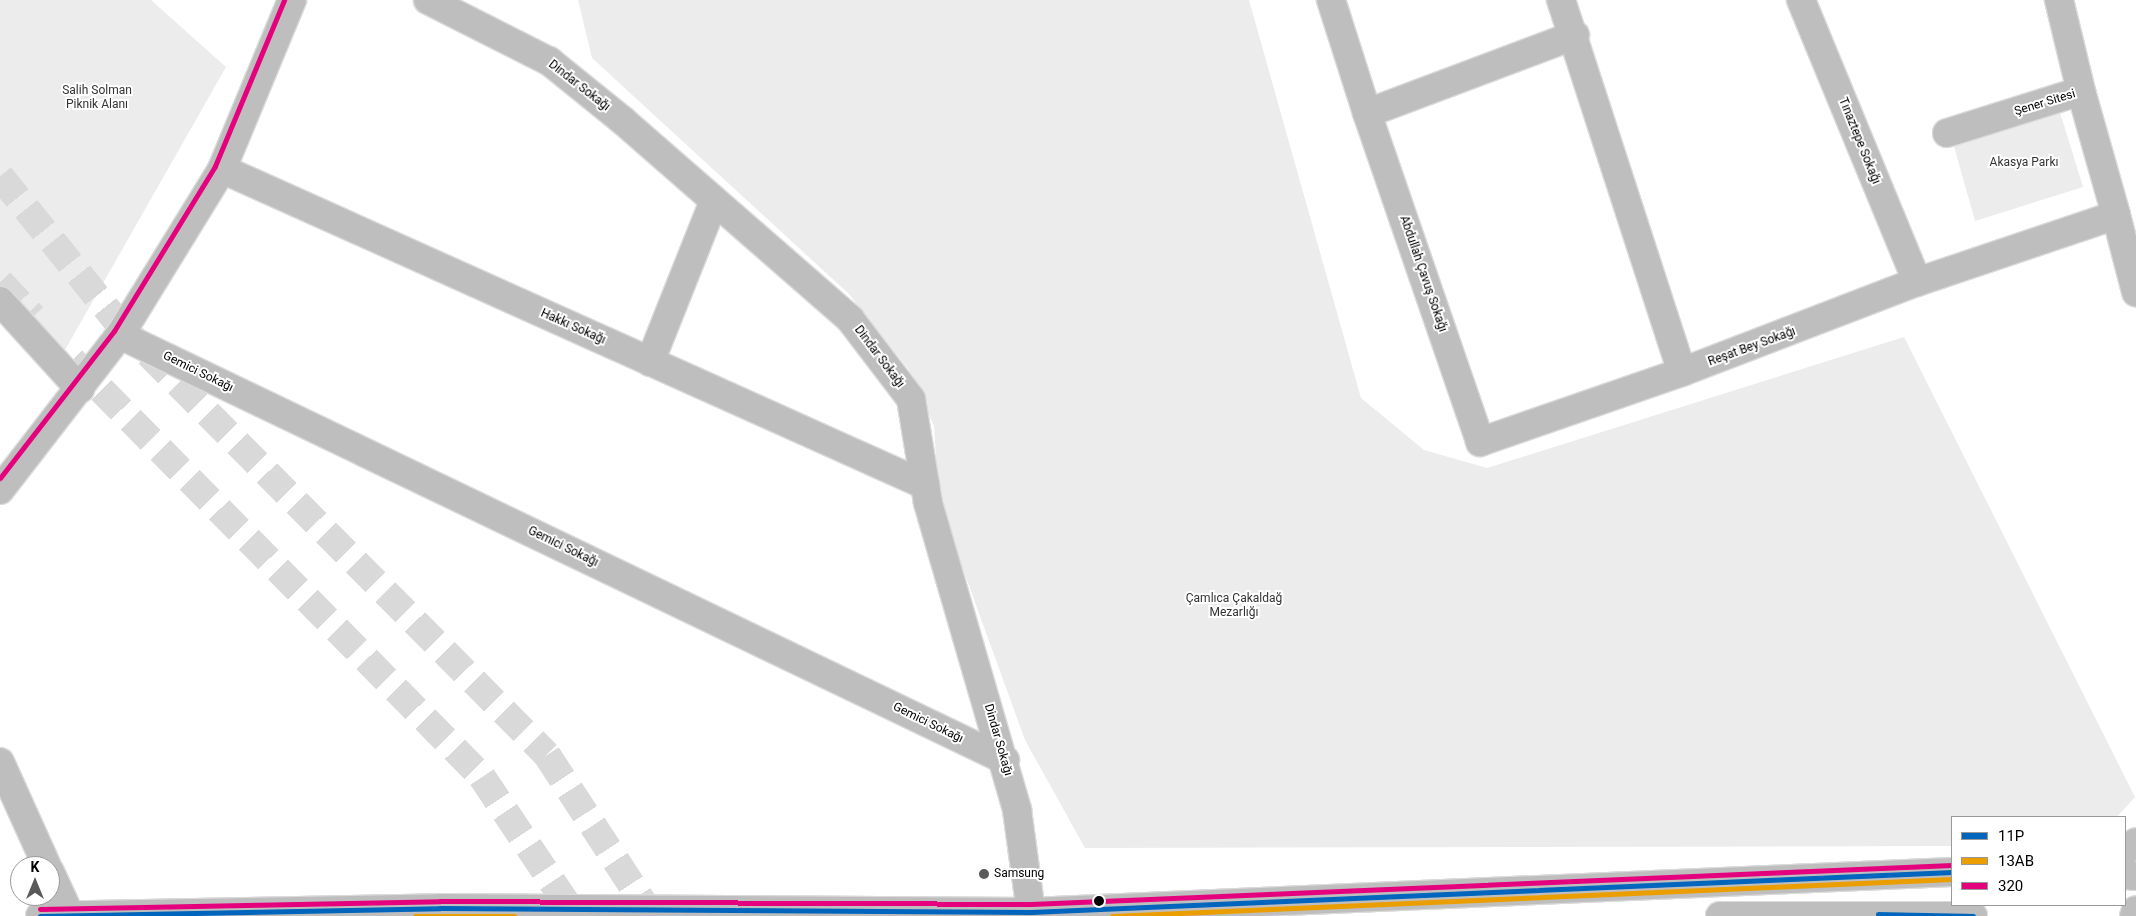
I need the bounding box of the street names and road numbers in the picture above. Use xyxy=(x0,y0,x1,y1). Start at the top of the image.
street label: Dindar Sokağı xyxy=(545,58,613,114)
street label: Şener Sitesi xyxy=(2013,87,2077,119)
street label: Tınaztepe Sokağı xyxy=(1835,96,1883,186)
street label: Abdullah Çavuş Sokağı xyxy=(1396,214,1450,334)
street label: Hakkı Sokağı xyxy=(538,306,608,348)
street label: Dindar Sokağı xyxy=(851,323,907,391)
street label: Reşat Bey Sokağı xyxy=(1706,324,1798,370)
street label: Gemici Sokağı xyxy=(160,349,236,395)
street label: Gemici Sokağı xyxy=(525,524,601,570)
street label: Gemici Sokağı xyxy=(890,700,966,746)
street label: Dindar Sokağı xyxy=(981,702,1015,778)

